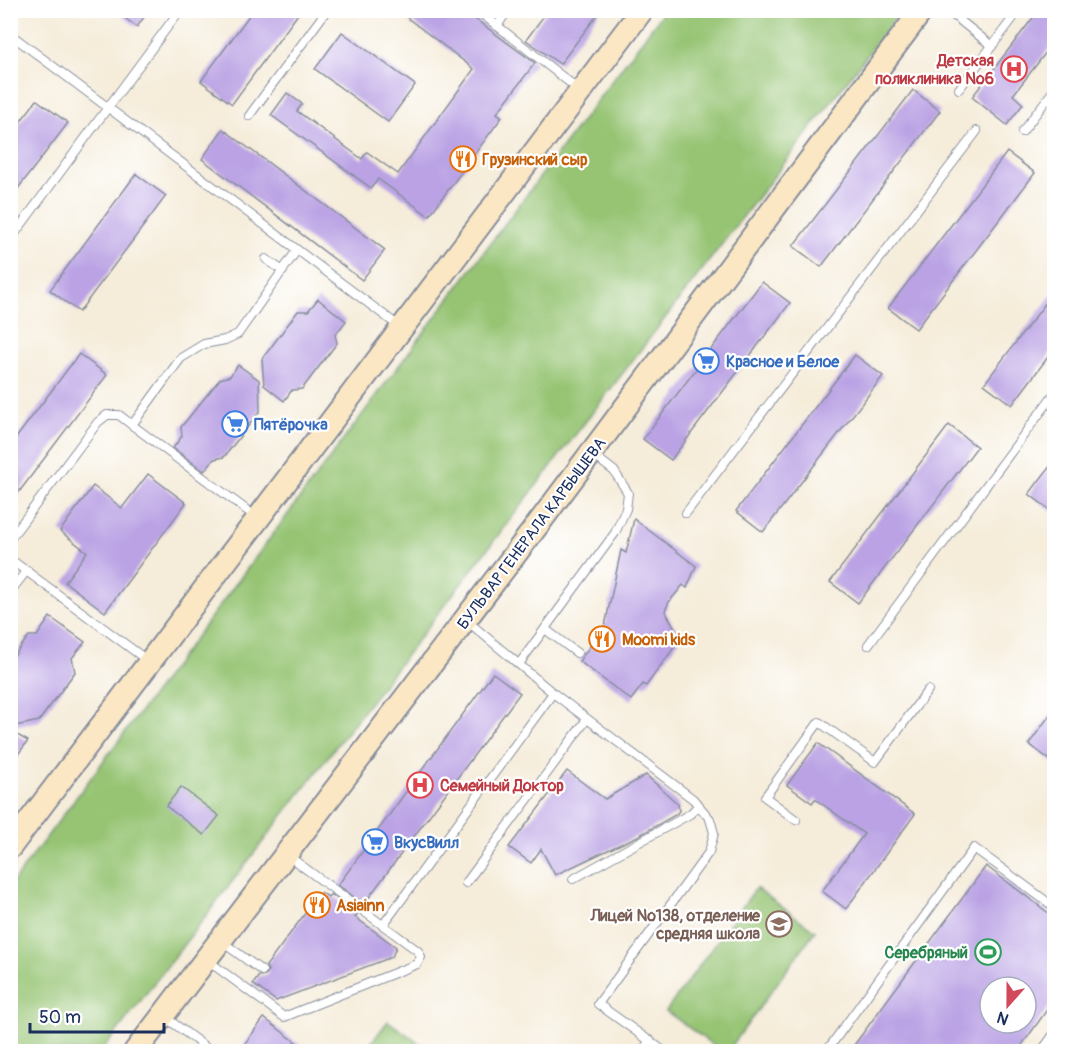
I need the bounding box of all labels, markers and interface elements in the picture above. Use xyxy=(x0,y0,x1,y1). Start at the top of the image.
place label: Детская поликлиника №6 xyxy=(875,51,994,89)
hospital icon: Детская поликлиника №6 xyxy=(999,54,1029,84)
restaurant icon: Грузинский сыр xyxy=(448,144,478,174)
place label: Грузинский сыр xyxy=(482,150,588,170)
supermarket icon: Красное и Белое xyxy=(691,346,721,376)
place label: Красное и Белое xyxy=(726,352,840,372)
supermarket icon: Пятёрочка xyxy=(220,409,250,439)
place label: Пятёрочка xyxy=(254,415,328,435)
street label: БУЛЬВАР ГЕНЕРАЛА КАРБЫШЕВА xyxy=(453,434,610,633)
restaurant icon: Moomi kids xyxy=(587,624,617,654)
place label: Moomi kids xyxy=(622,630,696,650)
hospital icon: Семейный Доктор xyxy=(405,770,435,800)
place label: Семейный Доктор xyxy=(440,776,564,796)
supermarket icon: ВкусВилл xyxy=(360,827,390,857)
place label: ВкусВилл xyxy=(394,833,459,853)
restaurant icon: Asiainn xyxy=(302,890,332,920)
place label: Asiainn xyxy=(336,896,385,916)
place label: Лицей №138, отделение средняя школа xyxy=(590,906,761,944)
school or university icon: Лицей №138, отделение средняя школа xyxy=(764,909,794,939)
sports icon: Серебряный xyxy=(973,937,1003,967)
place label: Серебряный xyxy=(885,943,968,963)
north arrow xyxy=(978,975,1038,1035)
scale bar xyxy=(30,996,164,1034)
text: 50 m xyxy=(39,1006,81,1029)
text: N xyxy=(994,1007,1012,1029)

